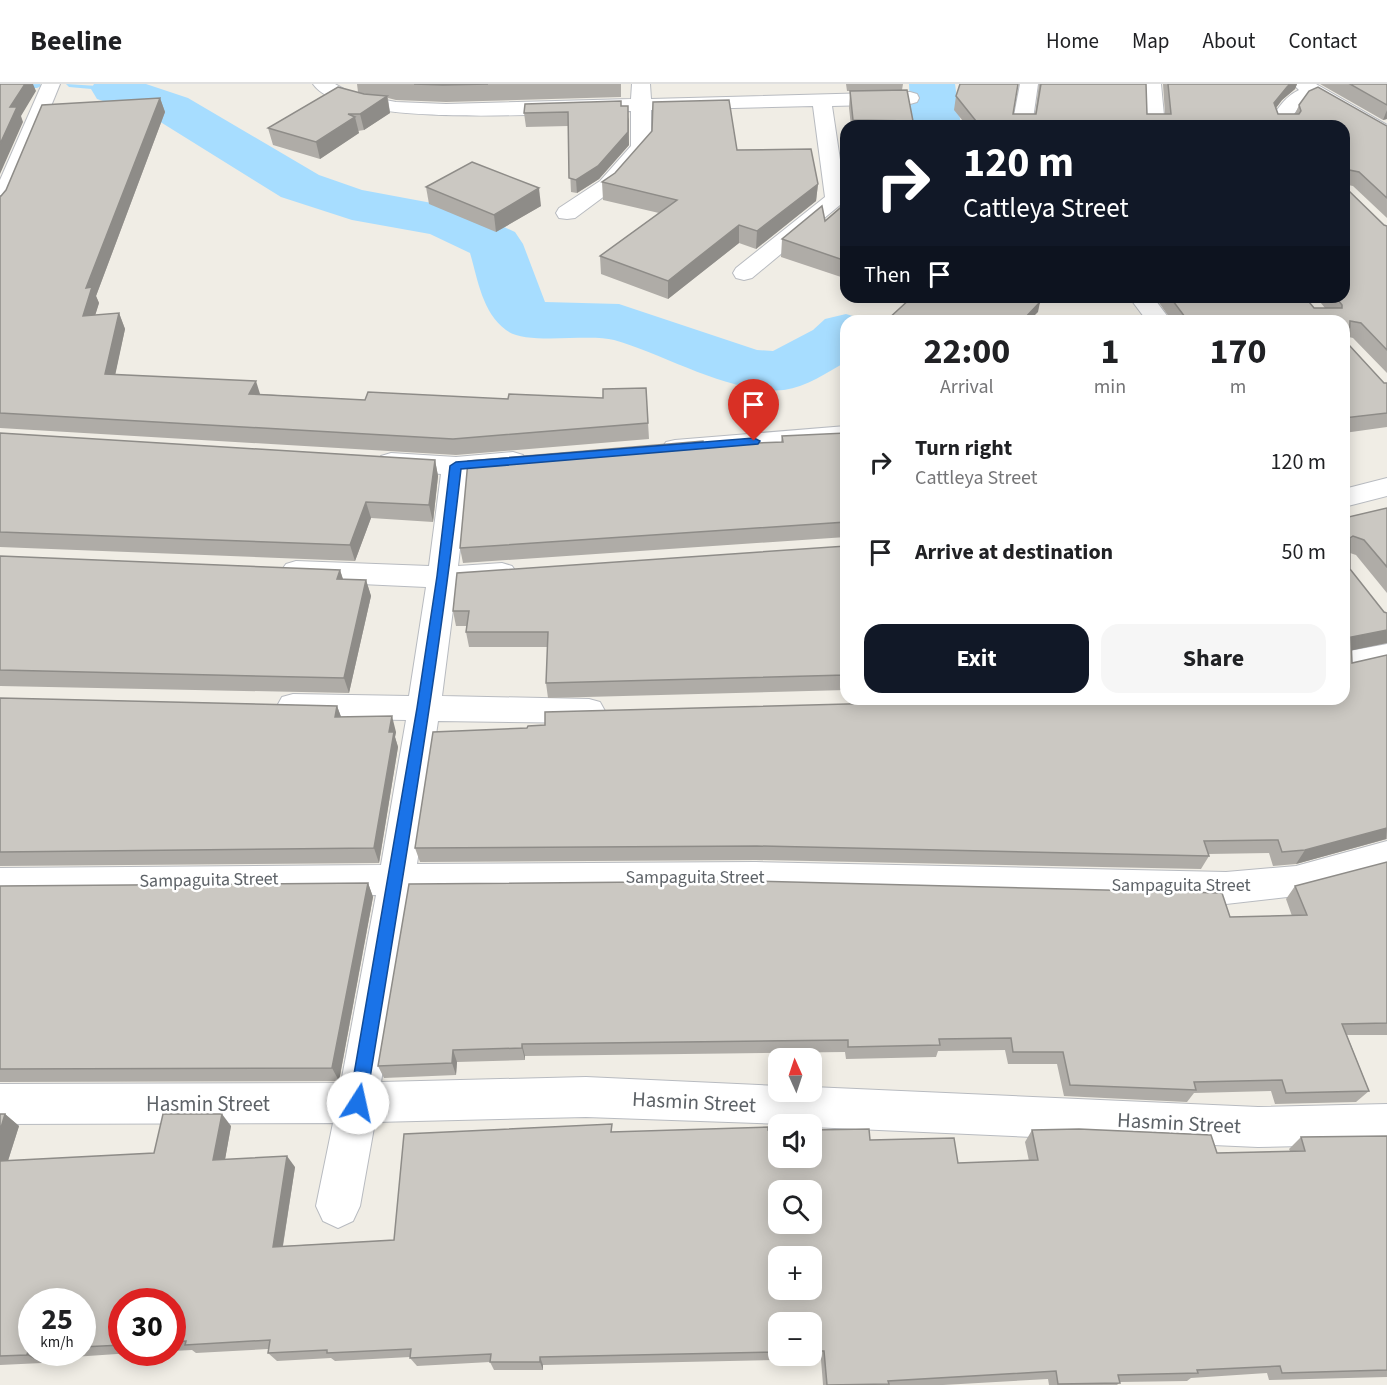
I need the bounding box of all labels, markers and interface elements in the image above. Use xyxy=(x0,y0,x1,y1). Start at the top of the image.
text: Beeline xyxy=(30,21,122,61)
text: Home xyxy=(1046,26,1099,56)
text: Map xyxy=(1132,26,1170,56)
text: About xyxy=(1203,26,1255,56)
text: Contact xyxy=(1288,26,1357,56)
text: 120 m xyxy=(963,133,1074,193)
icon: right xyxy=(864,144,942,222)
text: Cattleya Street xyxy=(963,189,1129,228)
icon: arrive xyxy=(923,258,956,291)
text: Then xyxy=(864,259,911,291)
text: 22:00 xyxy=(923,326,1010,377)
text: 1 xyxy=(1100,326,1119,377)
text: 170 xyxy=(1210,326,1267,377)
text: Arrival xyxy=(940,373,994,401)
text: min xyxy=(1094,373,1126,401)
text: m xyxy=(1230,373,1246,401)
pin xyxy=(728,379,779,441)
icon: arrive xyxy=(737,388,770,421)
text: Turn right xyxy=(915,432,1012,464)
icon: right xyxy=(864,446,897,479)
text: 120 m xyxy=(1271,446,1326,478)
text: Cattleya Street xyxy=(915,464,1038,492)
icon: arrive xyxy=(864,536,897,569)
text: Arrive at destination xyxy=(915,536,1113,568)
text: 50 m xyxy=(1281,536,1326,568)
button: Exit xyxy=(864,624,1089,693)
button: Share xyxy=(1101,624,1326,693)
street label: Sampaguita Street xyxy=(625,865,765,890)
street label: Sampaguita Street xyxy=(139,866,279,894)
street label: Sampaguita Street xyxy=(1111,873,1251,898)
north arrow xyxy=(768,1048,822,1102)
map controls xyxy=(768,1048,822,1366)
position arrow xyxy=(326,1071,390,1135)
street label: Hasmin Street xyxy=(631,1084,757,1120)
street label: Hasmin Street xyxy=(146,1089,270,1119)
street label: Hasmin Street xyxy=(1116,1105,1242,1141)
button: sound xyxy=(768,1114,822,1168)
button: search xyxy=(768,1180,822,1234)
button: + xyxy=(768,1246,822,1300)
speed limit sign: 30 xyxy=(108,1288,186,1366)
text: 25 xyxy=(41,1298,73,1341)
button: − xyxy=(768,1312,822,1366)
text: km/h xyxy=(40,1332,74,1353)

